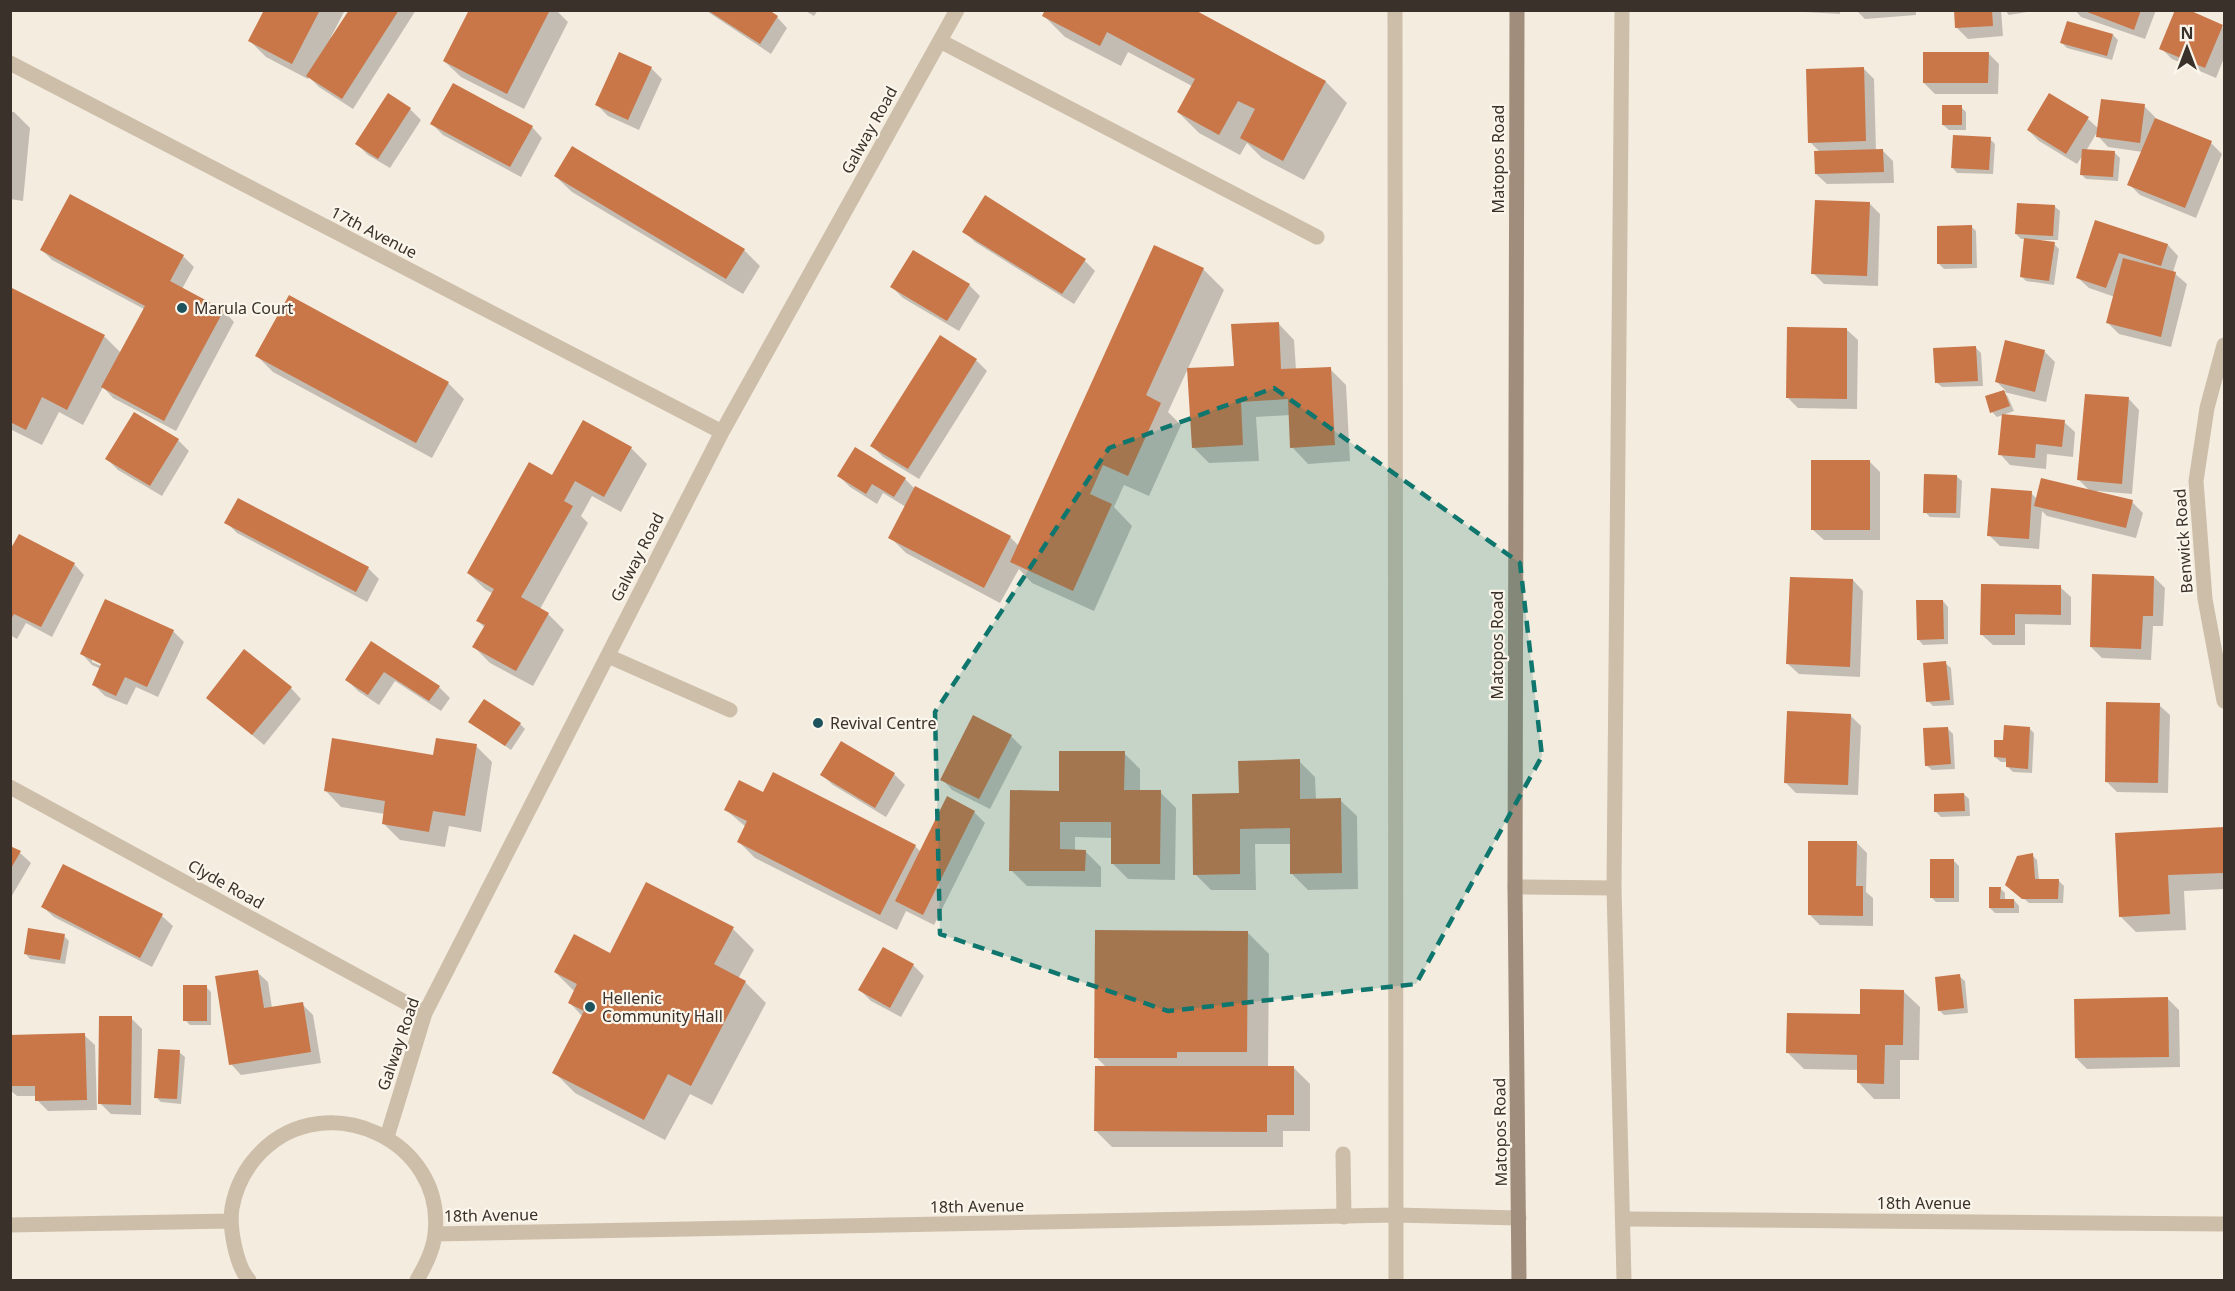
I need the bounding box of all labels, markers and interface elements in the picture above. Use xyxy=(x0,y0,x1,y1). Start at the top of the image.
north arrow xyxy=(2157,18,2217,78)
text: N xyxy=(2180,22,2194,44)
street label: Galway Road xyxy=(836,82,902,178)
street label: Matopos Road xyxy=(1487,105,1509,213)
street label: 17th Avenue xyxy=(327,201,421,263)
place label: Marula Court xyxy=(194,297,294,319)
marker: Marula Court xyxy=(175,301,189,315)
street label: Benwick Road xyxy=(2168,488,2198,594)
street label: Galway Road xyxy=(605,509,669,605)
street label: Matopos Road xyxy=(1486,591,1508,699)
place label: Revival Centre xyxy=(830,712,936,734)
marker: Revival Centre xyxy=(811,716,825,730)
street label: Clyde Road xyxy=(184,854,268,914)
place label: Hellenic Community Hall xyxy=(602,987,723,1027)
street label: Galway Road xyxy=(372,995,424,1093)
marker: Hellenic Community Hall xyxy=(583,1000,597,1014)
street label: Matopos Road xyxy=(1488,1077,1512,1187)
street label: 18th Avenue xyxy=(1877,1192,1971,1214)
street label: 18th Avenue xyxy=(930,1194,1024,1218)
street label: 18th Avenue xyxy=(444,1203,538,1227)

